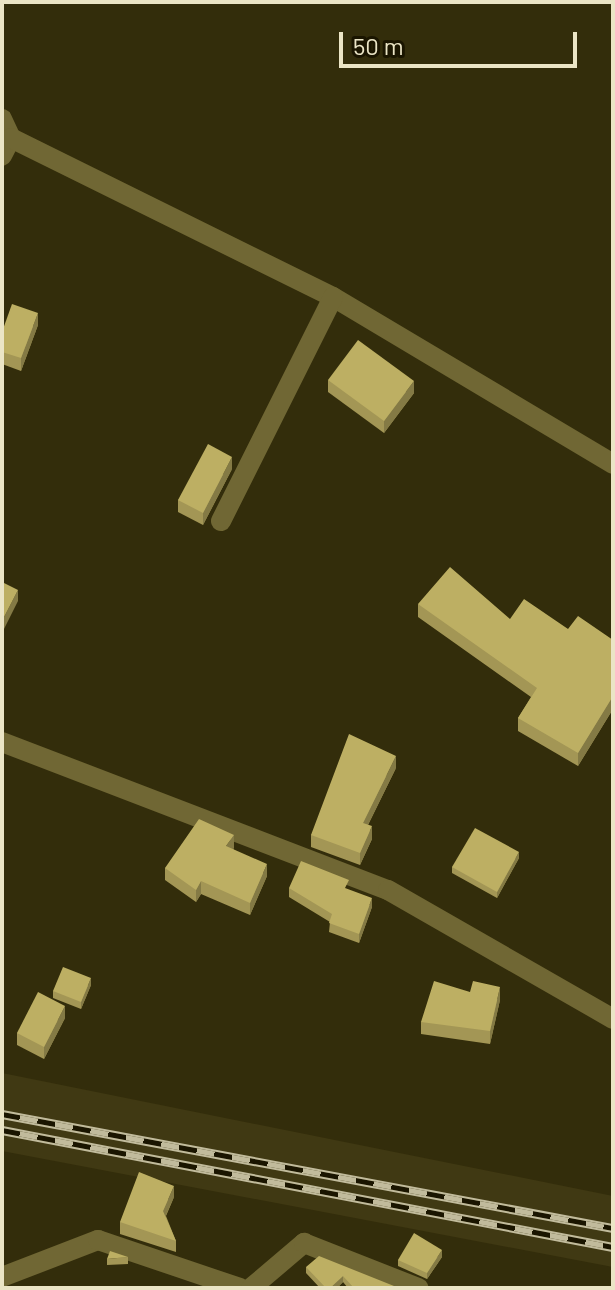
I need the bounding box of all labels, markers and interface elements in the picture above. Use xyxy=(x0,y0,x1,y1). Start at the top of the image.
scale bar xyxy=(343,16,581,66)
text: 50 m xyxy=(353,31,404,60)

